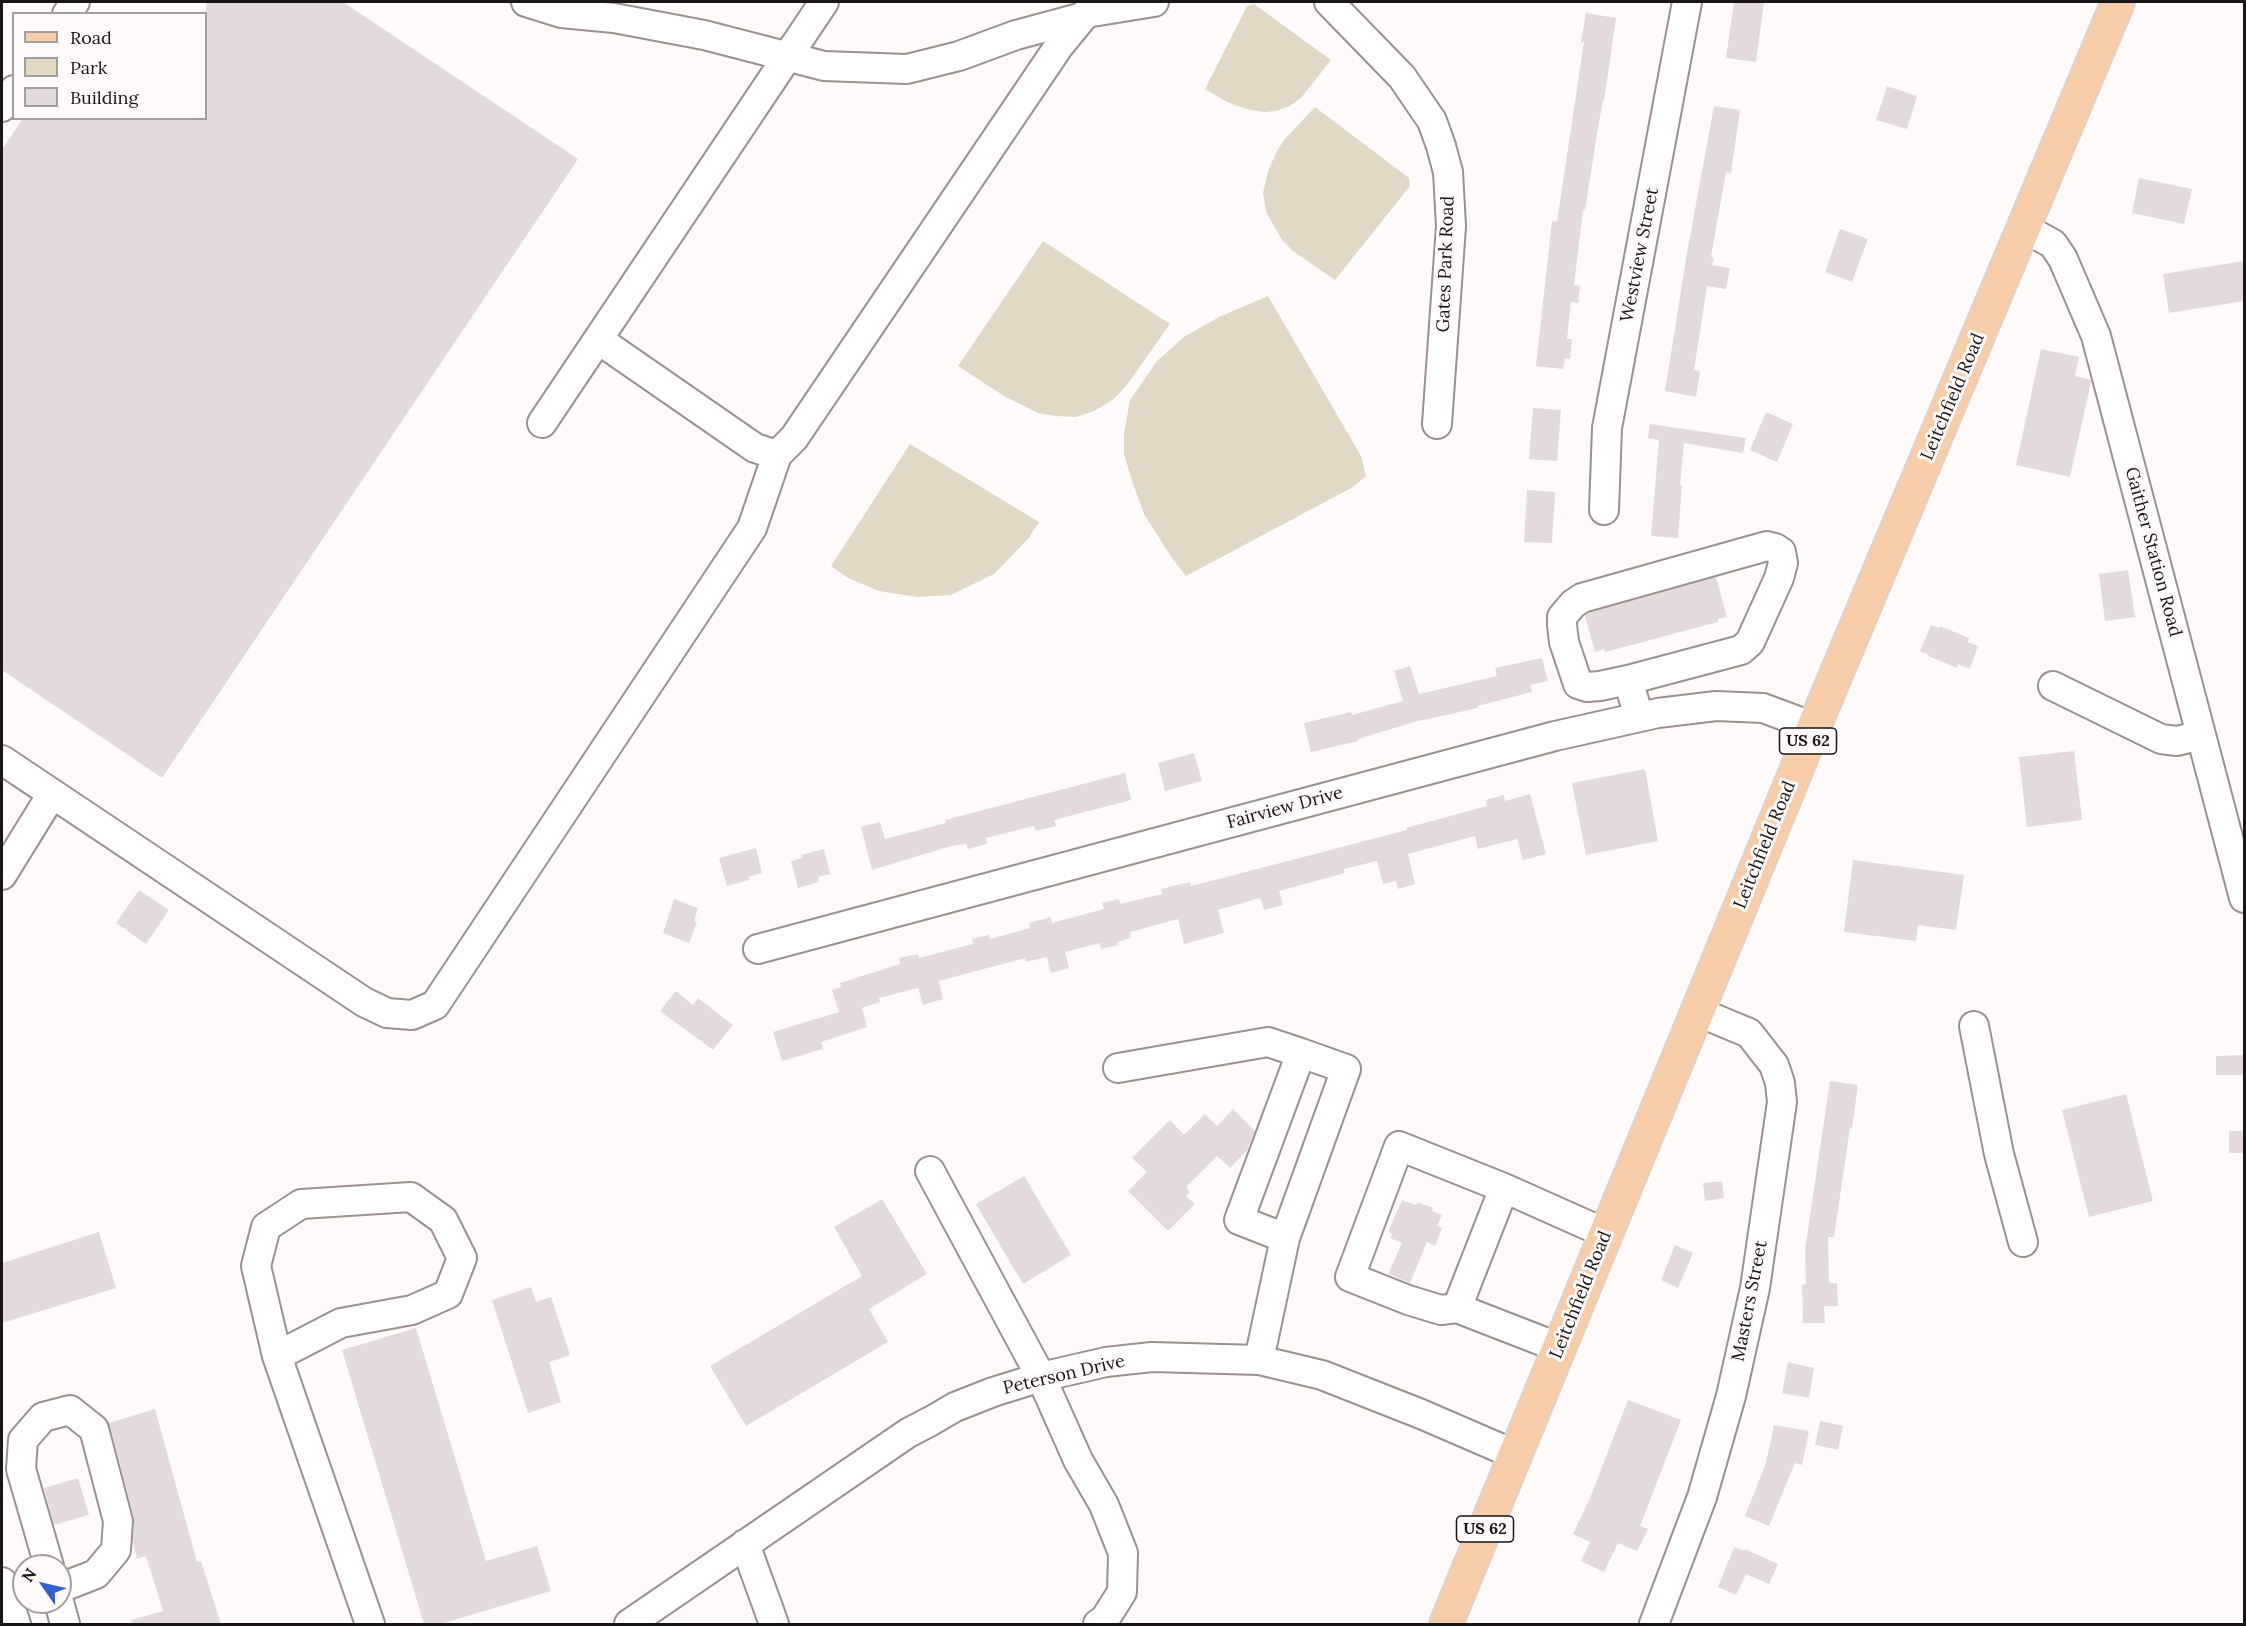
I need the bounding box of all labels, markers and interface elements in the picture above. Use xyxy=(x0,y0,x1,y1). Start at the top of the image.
legend xyxy=(12,12,207,120)
text: Road xyxy=(70,26,112,49)
text: Park xyxy=(70,56,107,79)
text: Building xyxy=(70,86,138,109)
street label: Westview Street xyxy=(1616,186,1664,324)
street label: Gates Park Road xyxy=(1433,195,1459,333)
street label: Leitchfield Road xyxy=(1916,330,1990,464)
street label: Gaither Station Road xyxy=(2120,465,2186,639)
road number: US 62 xyxy=(1780,728,1836,754)
street label: Leitchfield Road xyxy=(1730,778,1800,912)
street label: Fairview Drive xyxy=(1225,782,1345,834)
street label: Leitchfield Road xyxy=(1546,1228,1616,1362)
street label: Masters Street xyxy=(1728,1239,1772,1363)
street label: Peterson Drive xyxy=(1001,1350,1127,1400)
road number: US 62 xyxy=(1456,1516,1514,1542)
north arrow xyxy=(12,1554,72,1614)
text: N xyxy=(17,1564,40,1586)

